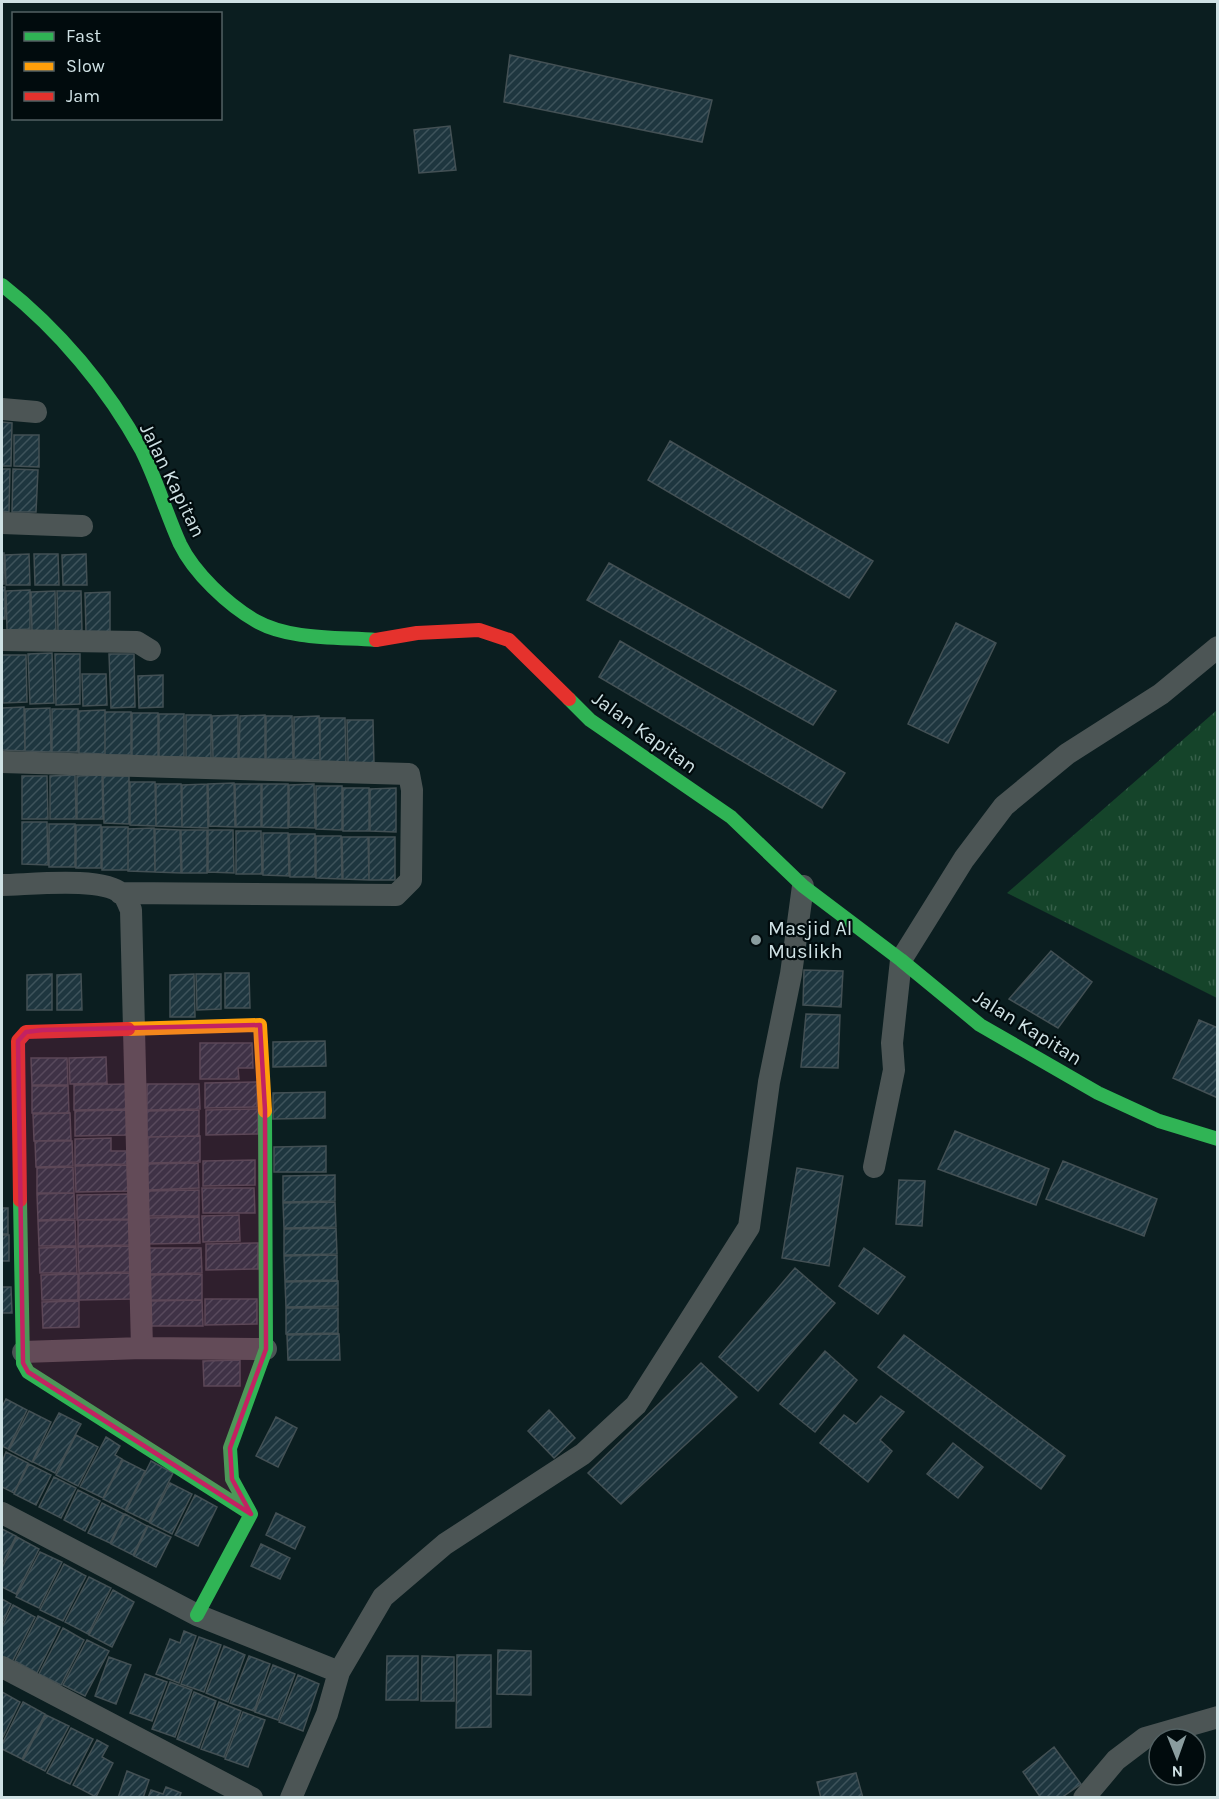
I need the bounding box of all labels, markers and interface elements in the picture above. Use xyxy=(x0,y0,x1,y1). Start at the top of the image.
legend xyxy=(12,12,222,120)
text: Fast xyxy=(66,25,101,47)
text: Slow xyxy=(66,55,105,77)
text: Jam xyxy=(66,85,100,107)
street label: Jalan Kapitan xyxy=(135,419,210,541)
street label: Jalan Kapitan xyxy=(588,687,702,778)
place label: Masjid Al Muslikh xyxy=(768,917,852,963)
marker: Masjid Al Muslikh xyxy=(749,933,763,947)
street label: Jalan Kapitan xyxy=(969,985,1086,1070)
north arrow xyxy=(1147,1727,1207,1787)
text: N xyxy=(1171,1762,1183,1781)

